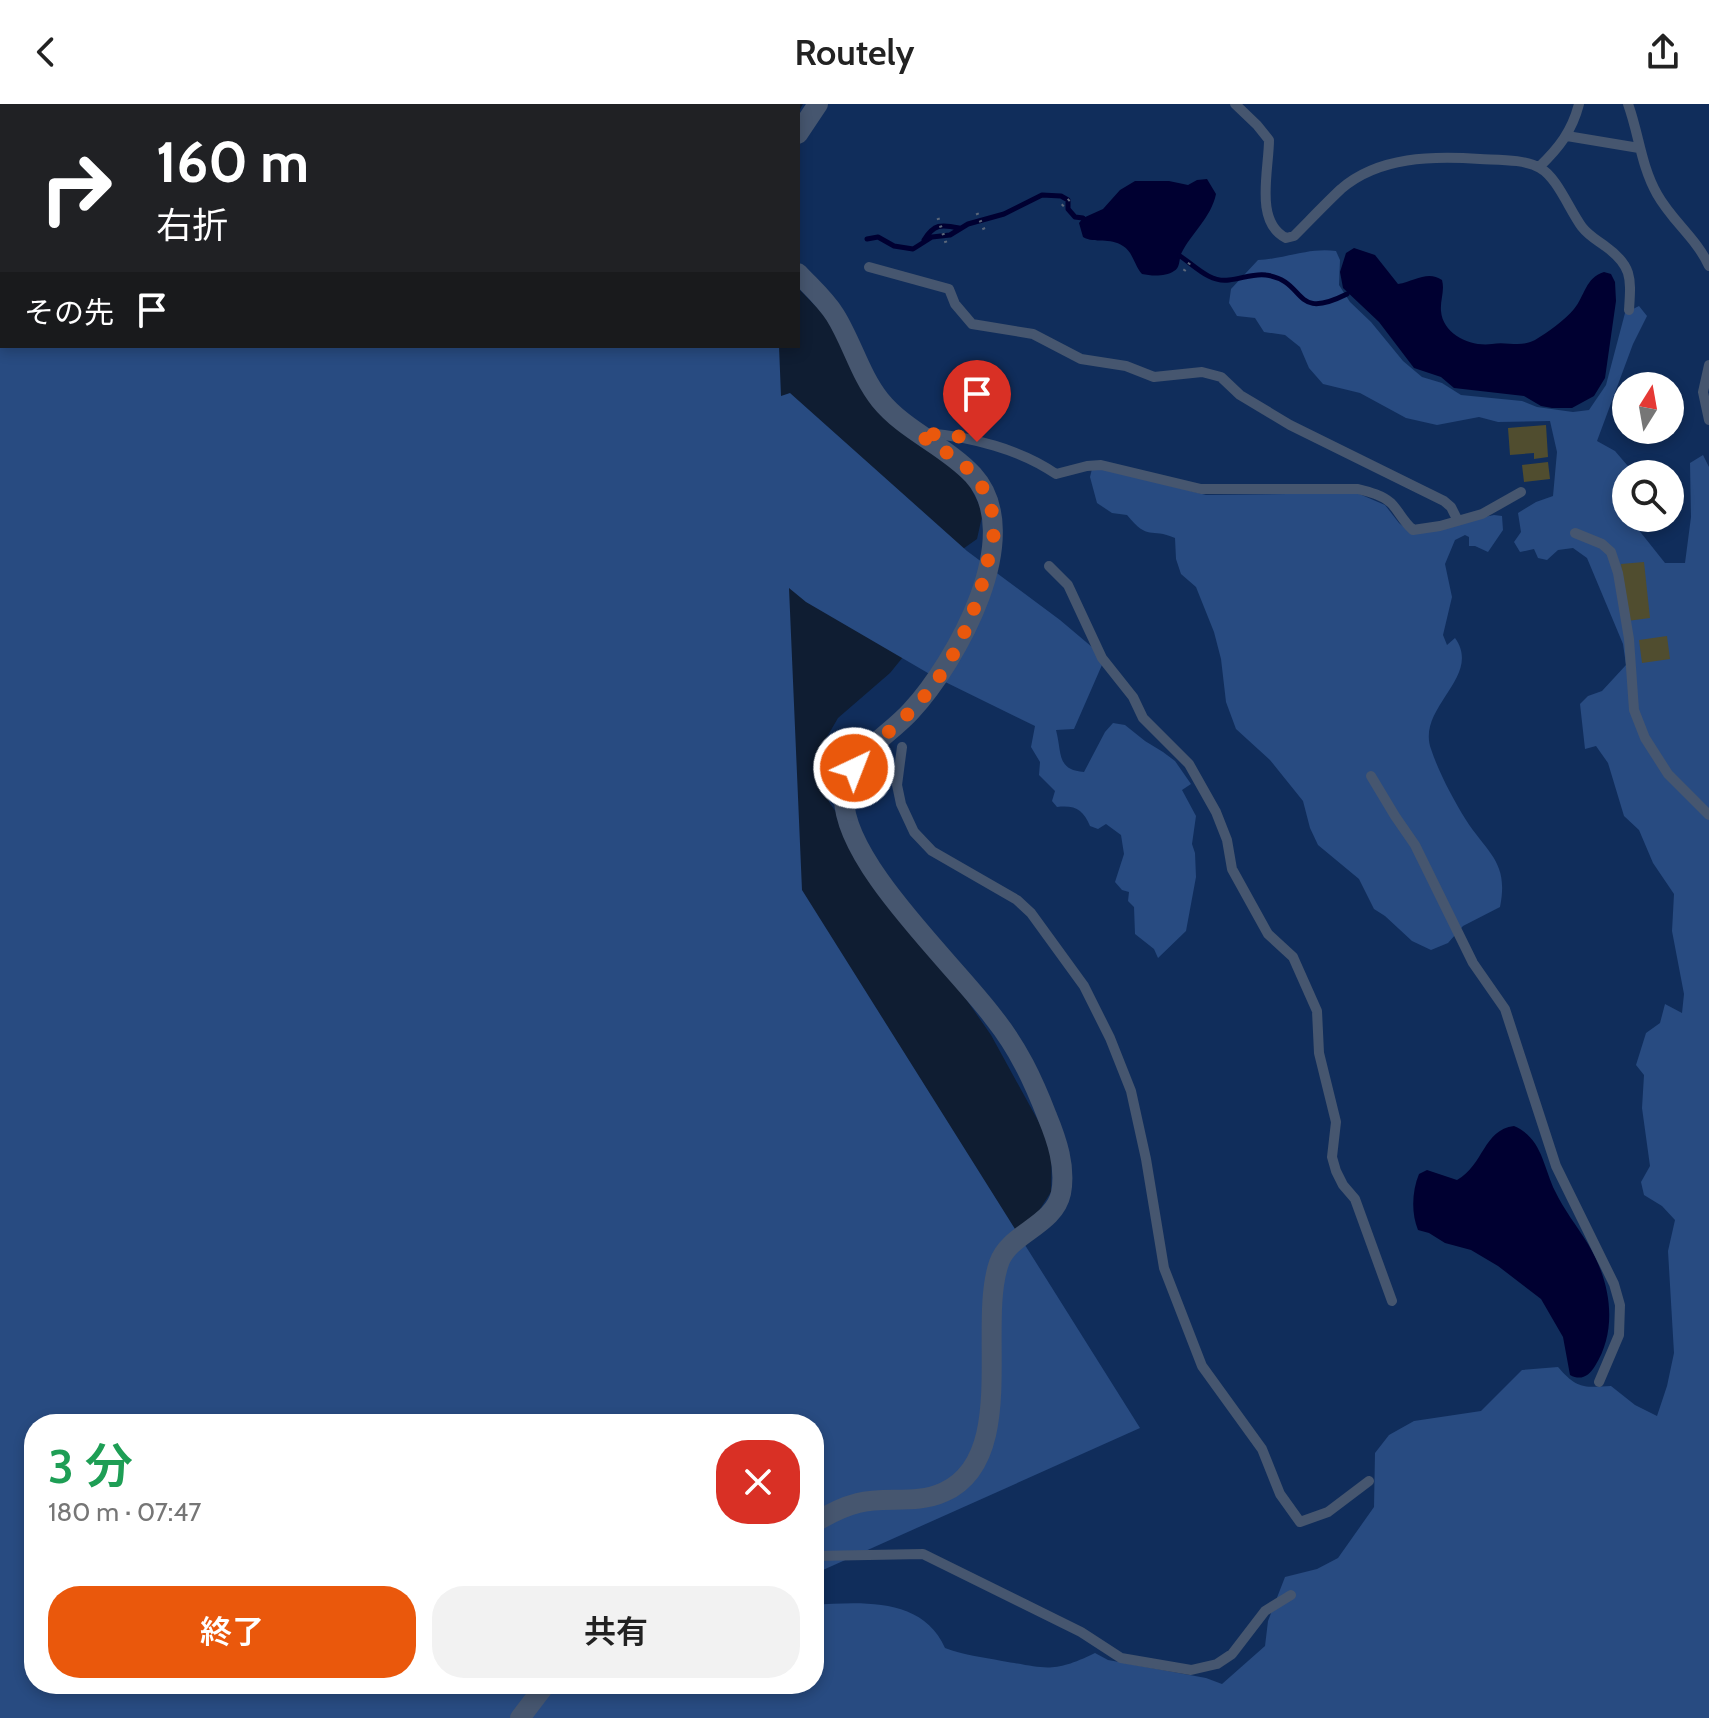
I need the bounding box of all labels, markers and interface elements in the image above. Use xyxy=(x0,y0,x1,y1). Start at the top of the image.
icon: back xyxy=(24,30,68,74)
text: Routely xyxy=(795,30,914,74)
icon: share xyxy=(1641,30,1685,74)
text: 160 m xyxy=(156,128,309,196)
icon: right xyxy=(24,136,128,240)
text: 右折 xyxy=(156,203,228,247)
icon: arrive xyxy=(130,288,174,332)
text: その先 xyxy=(24,294,114,331)
pin xyxy=(943,360,1011,442)
icon: arrive xyxy=(955,372,999,416)
north arrow xyxy=(1612,372,1684,444)
map controls xyxy=(1612,372,1684,532)
button: search xyxy=(1612,460,1684,532)
position arrow xyxy=(812,726,896,810)
text: 3 分 xyxy=(48,1437,133,1495)
button: close xyxy=(716,1440,800,1524)
text: 180 m · 07:47 xyxy=(48,1496,201,1528)
button: 終了 xyxy=(48,1586,416,1678)
button: 共有 xyxy=(432,1586,800,1678)

